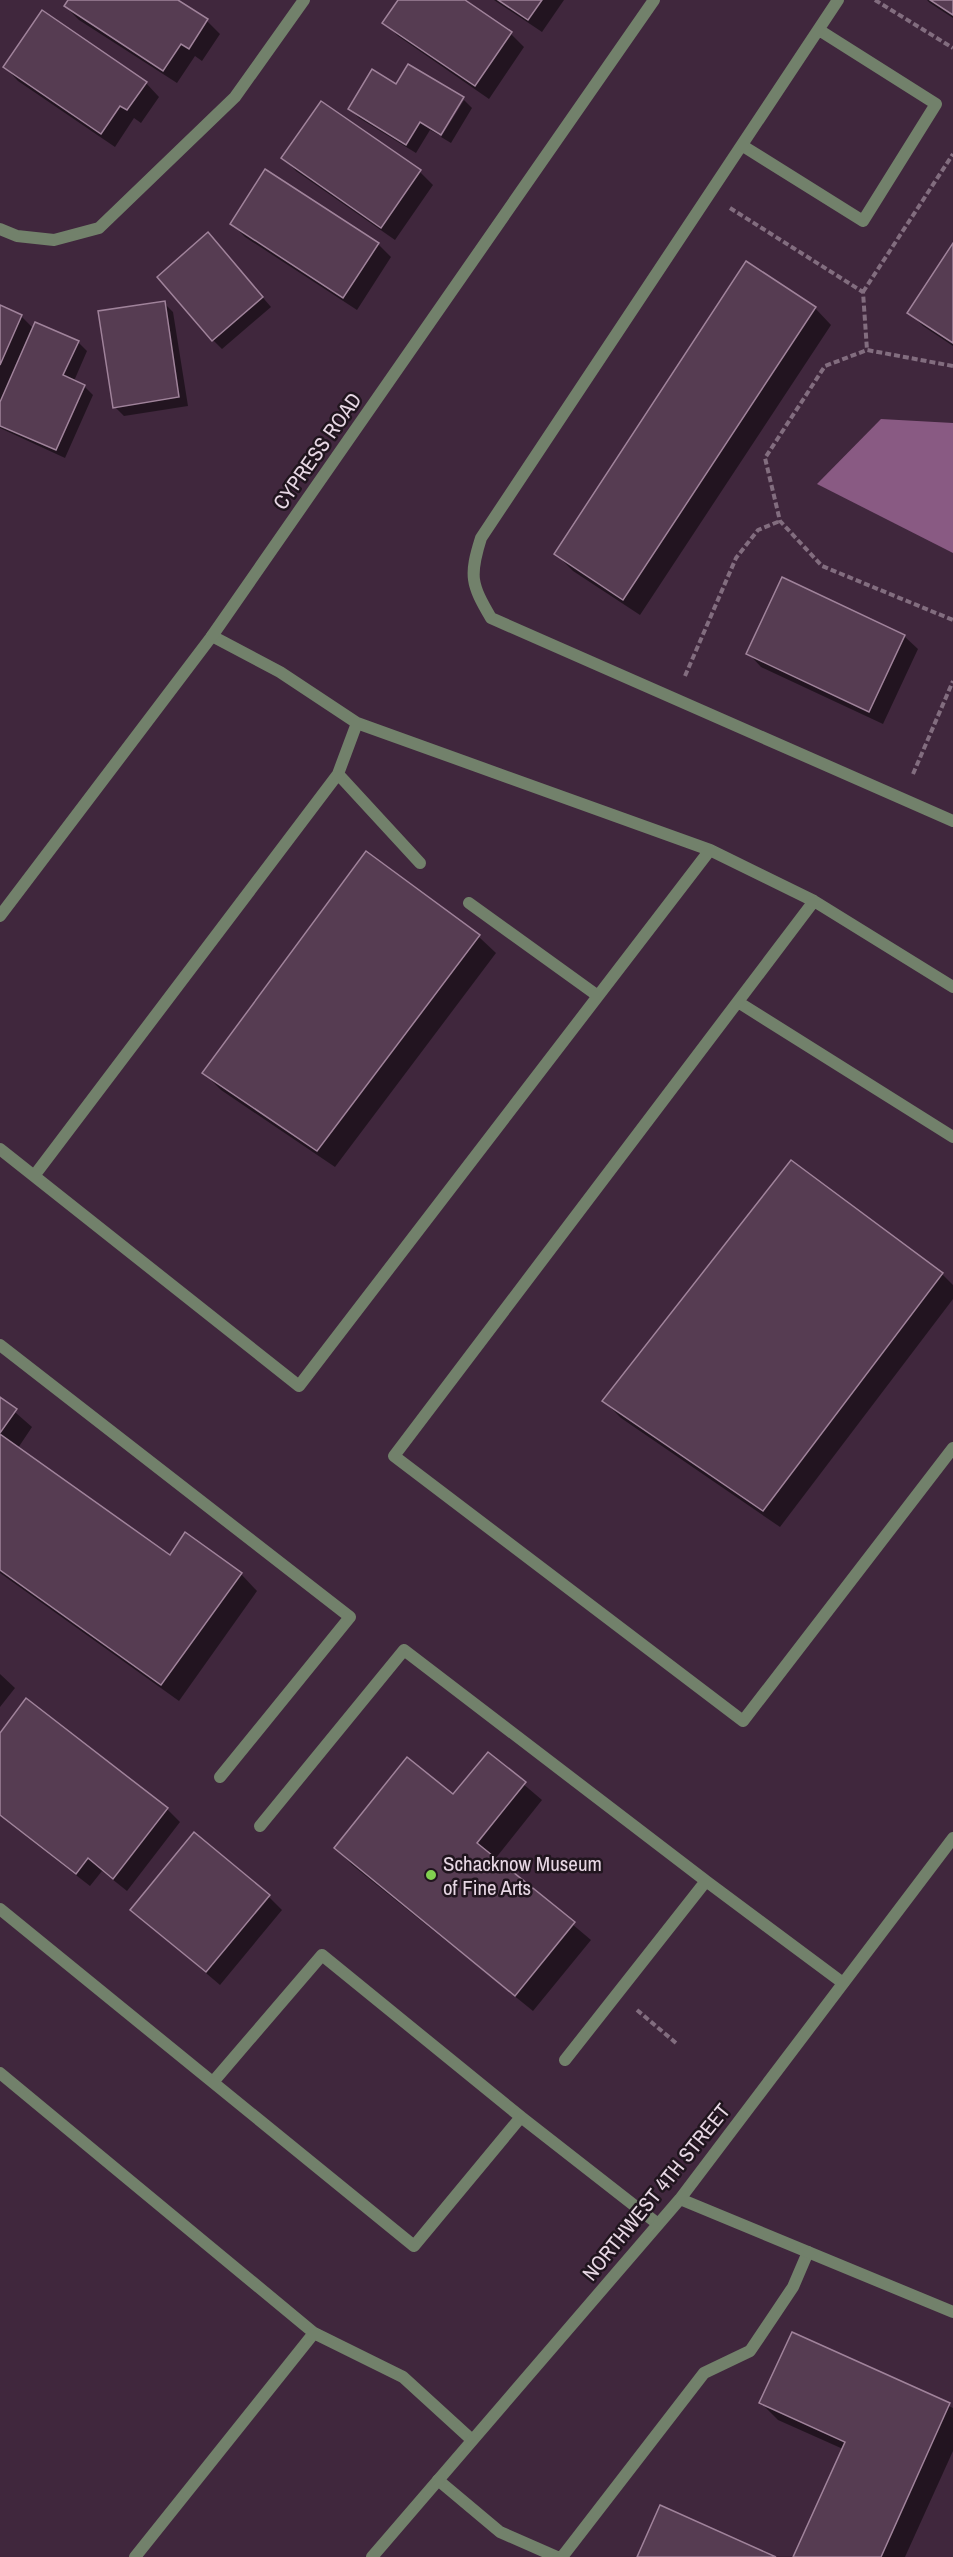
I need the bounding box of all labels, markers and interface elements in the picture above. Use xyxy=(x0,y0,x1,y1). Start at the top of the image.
street label: CYPRESS ROAD xyxy=(266,387,368,515)
place label: Schacknow Museum of Fine Arts xyxy=(443,1849,602,1902)
marker: Schacknow Museum of Fine Arts xyxy=(424,1868,438,1882)
street label: NORTHWEST 4TH STREET xyxy=(575,2097,737,2287)

